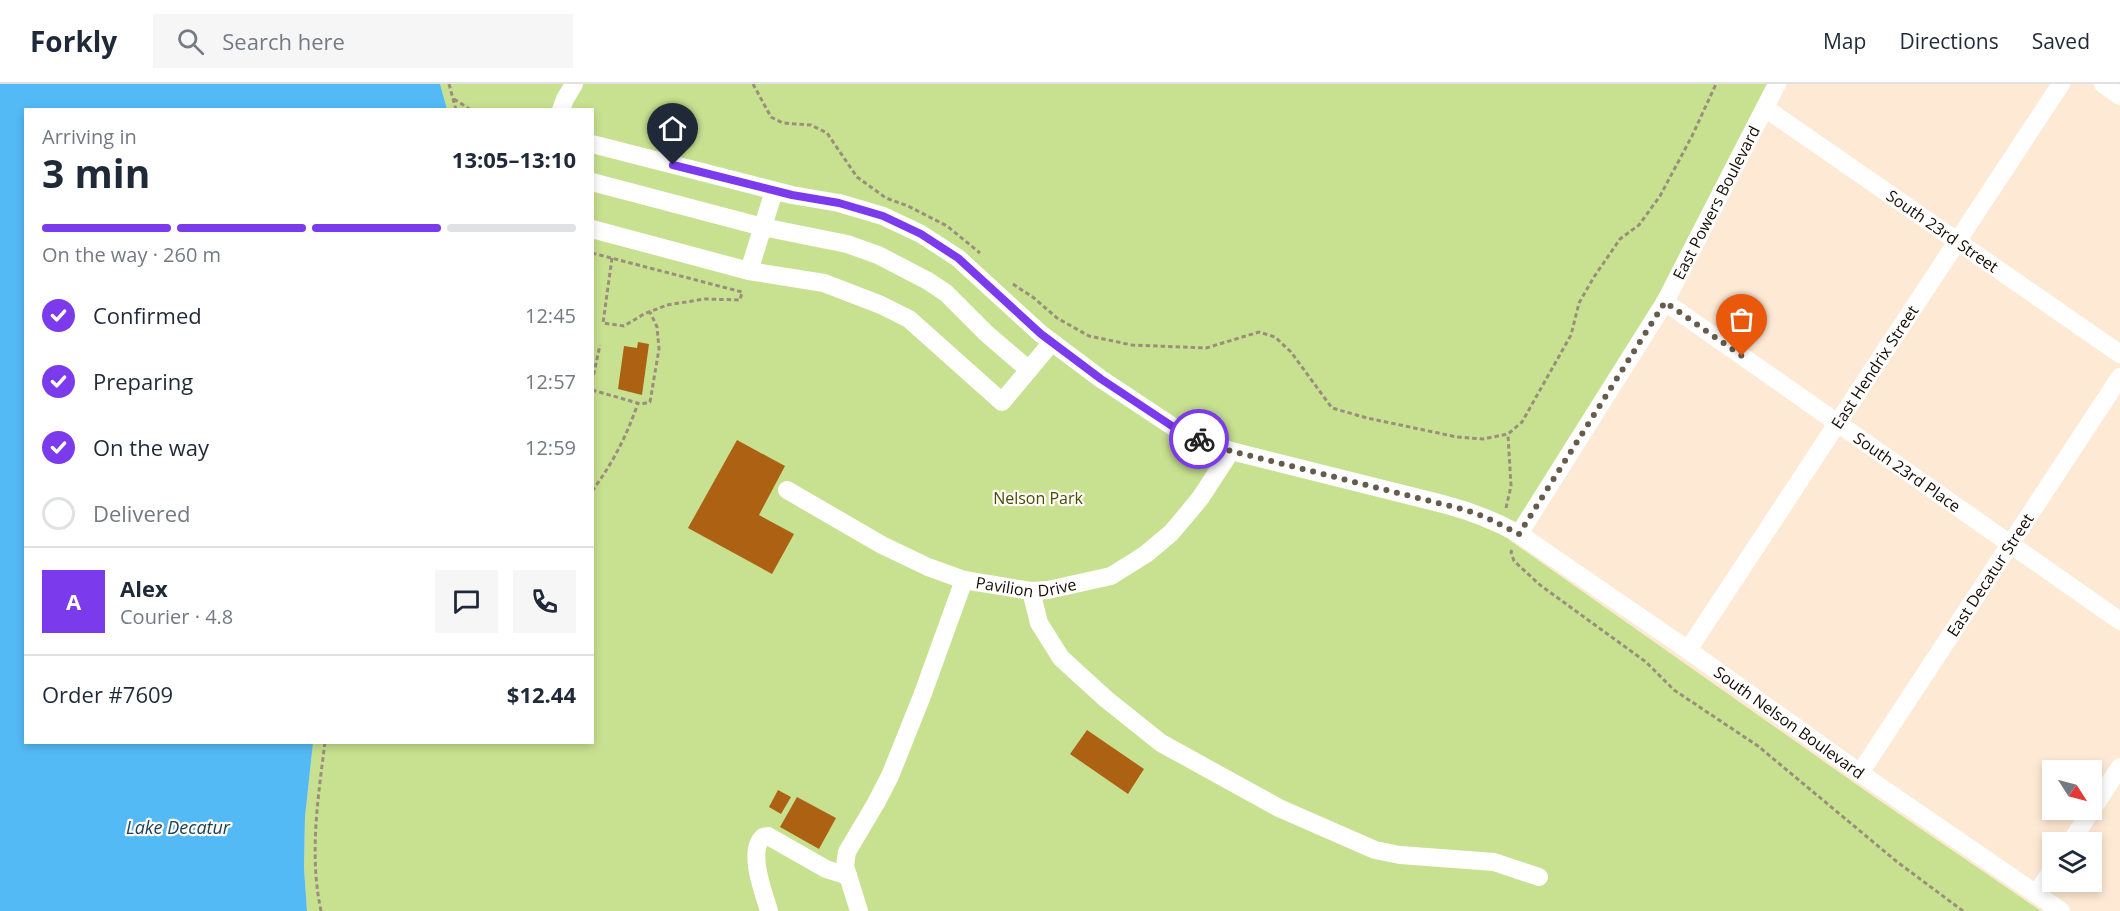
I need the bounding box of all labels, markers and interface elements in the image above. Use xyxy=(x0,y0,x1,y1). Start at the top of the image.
search box xyxy=(153,14,573,68)
text: Forkly xyxy=(30,22,117,60)
icon: search xyxy=(174,25,207,58)
text: Search here xyxy=(222,26,345,56)
text: Map xyxy=(1823,27,1866,55)
text: Directions xyxy=(1899,27,1999,55)
text: Saved xyxy=(2032,27,2090,55)
pin xyxy=(647,103,698,165)
icon: home xyxy=(656,112,689,145)
street label: East Powers Boulevard xyxy=(1667,122,1765,283)
text: Arriving in xyxy=(42,123,137,150)
text: 13:05–13:10 xyxy=(452,144,576,174)
text: 3 min xyxy=(42,146,150,199)
street label: South 23rd Street xyxy=(1882,185,2003,278)
text: On the way · 260 m xyxy=(42,241,221,268)
pin xyxy=(1716,294,1767,356)
icon: check xyxy=(42,299,75,332)
text: Confirmed xyxy=(93,300,202,330)
street label: East Hendrix Street xyxy=(1826,301,1923,433)
text: 12:45 xyxy=(525,302,576,329)
icon: bag xyxy=(1725,303,1758,336)
icon: check xyxy=(42,365,75,398)
text: Preparing xyxy=(93,366,193,396)
text: 12:57 xyxy=(525,368,576,395)
courier xyxy=(1169,409,1229,469)
icon: bike xyxy=(1183,423,1216,456)
street label: South 23rd Place xyxy=(1849,427,1965,517)
icon: check xyxy=(42,431,75,464)
text: On the way xyxy=(93,432,209,462)
text: 12:59 xyxy=(525,434,576,461)
park label: Nelson Park xyxy=(993,487,1083,509)
text: Delivered xyxy=(93,498,191,528)
street label: East Decatur Street xyxy=(1942,509,2039,641)
button: chat xyxy=(435,570,498,633)
button: phone xyxy=(513,570,576,633)
street label: Pavilion Drive xyxy=(974,571,1078,602)
text: Alex xyxy=(120,573,168,603)
text: A xyxy=(66,586,81,616)
text: Courier · 4.8 xyxy=(120,603,233,630)
street label: South Nelson Boulevard xyxy=(1710,661,1869,784)
text: Order #7609 xyxy=(42,679,173,709)
text: $12.44 xyxy=(507,679,576,709)
north arrow xyxy=(2042,760,2102,820)
map controls xyxy=(2042,760,2102,892)
water label: Lake Decatur xyxy=(126,815,231,839)
button: layers xyxy=(2042,832,2102,892)

